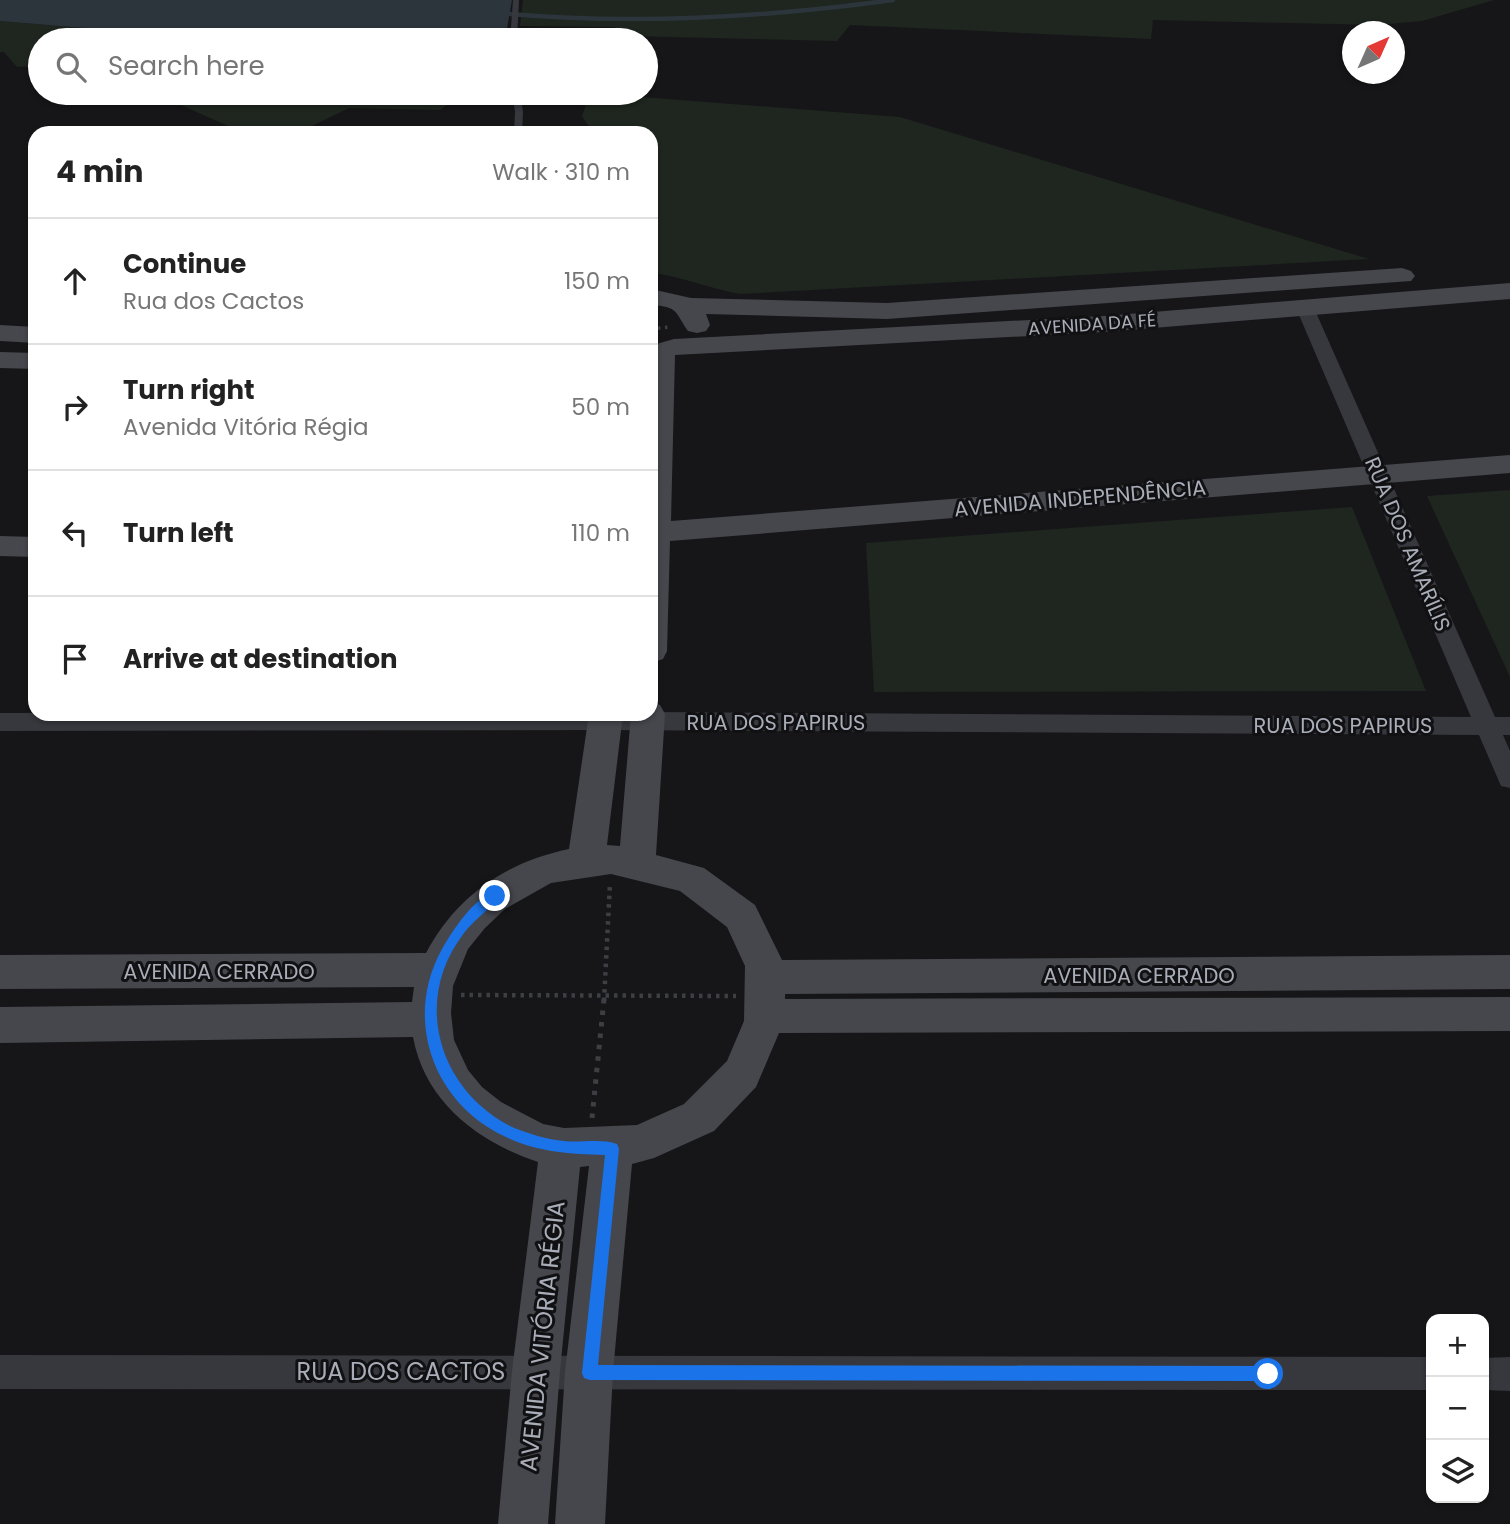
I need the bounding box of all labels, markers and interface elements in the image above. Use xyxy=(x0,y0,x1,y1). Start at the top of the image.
north arrow xyxy=(1342,21,1405,84)
search box xyxy=(28,28,658,105)
icon: search xyxy=(52,48,90,86)
text: Search here xyxy=(108,48,265,84)
text: 4 min xyxy=(56,150,144,193)
text: Walk · 310 m xyxy=(492,156,630,188)
text: Continue xyxy=(123,246,246,282)
icon: ahead xyxy=(56,262,94,300)
text: 150 m xyxy=(564,265,630,297)
text: Rua dos Cactos xyxy=(123,285,304,317)
street label: AVENIDA DA FÉ xyxy=(1027,307,1157,341)
text: Turn right xyxy=(123,372,255,408)
icon: right xyxy=(56,388,94,426)
text: 50 m xyxy=(571,391,630,423)
text: Avenida Vitória Régia xyxy=(123,411,369,443)
street label: RUA DOS AMARÍLIS xyxy=(1358,452,1458,636)
street label: AVENIDA INDEPENDÊNCIA xyxy=(953,473,1207,523)
icon: left xyxy=(56,514,94,552)
text: Turn left xyxy=(123,515,234,551)
text: 110 m xyxy=(571,517,630,549)
icon: arrive xyxy=(56,640,94,678)
text: Arrive at destination xyxy=(123,641,398,677)
street label: RUA DOS PAPIRUS xyxy=(687,708,865,737)
street label: RUA DOS PAPIRUS xyxy=(1254,711,1432,740)
route end xyxy=(479,880,510,911)
street label: AVENIDA CERRADO xyxy=(123,957,315,986)
street label: AVENIDA CERRADO xyxy=(1043,961,1235,990)
street label: AVENIDA VITÓRIA RÉGIA xyxy=(511,1199,573,1473)
map controls xyxy=(1426,1314,1489,1503)
button: + xyxy=(1426,1314,1489,1377)
street label: RUA DOS CACTOS xyxy=(297,1355,505,1388)
route start xyxy=(1252,1358,1283,1389)
button: − xyxy=(1426,1377,1489,1440)
button: layers xyxy=(1426,1440,1489,1503)

